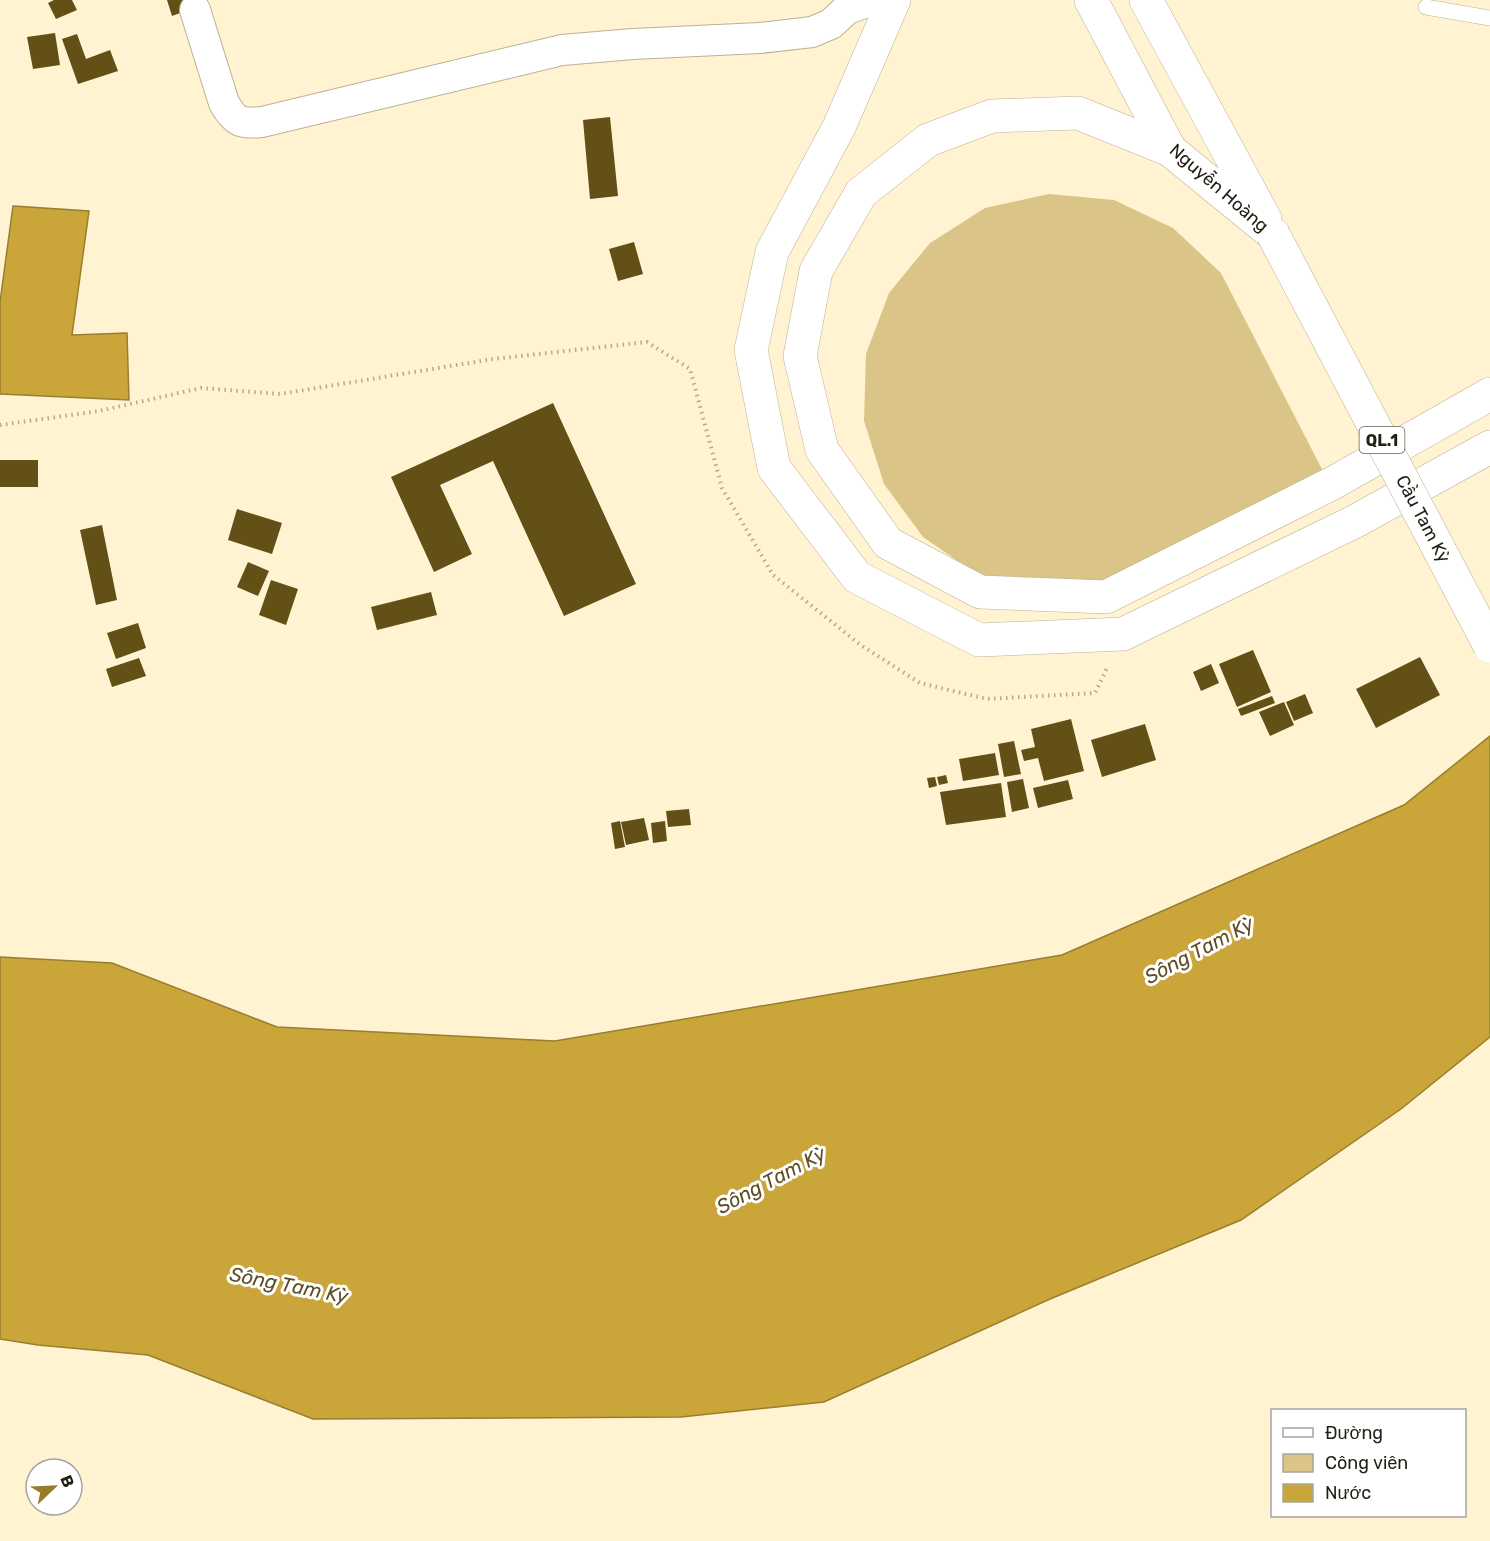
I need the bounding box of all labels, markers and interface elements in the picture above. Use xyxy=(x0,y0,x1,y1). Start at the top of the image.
street label: Nguyễn Hoàng xyxy=(1165,138,1274,237)
road number: QL.1 xyxy=(1360,427,1404,453)
street label: Cầu Tam Kỳ xyxy=(1391,471,1455,566)
water label: Sông Tam Kỳ xyxy=(1140,911,1258,989)
water label: Sông Tam Kỳ xyxy=(712,1141,830,1219)
water label: Sông Tam Kỳ xyxy=(228,1262,351,1308)
legend xyxy=(1271,1409,1466,1517)
text: Đường xyxy=(1325,1422,1383,1444)
text: Công viên xyxy=(1325,1452,1408,1474)
north arrow xyxy=(24,1457,84,1517)
text: B xyxy=(56,1472,78,1490)
text: Nước xyxy=(1325,1482,1371,1504)

